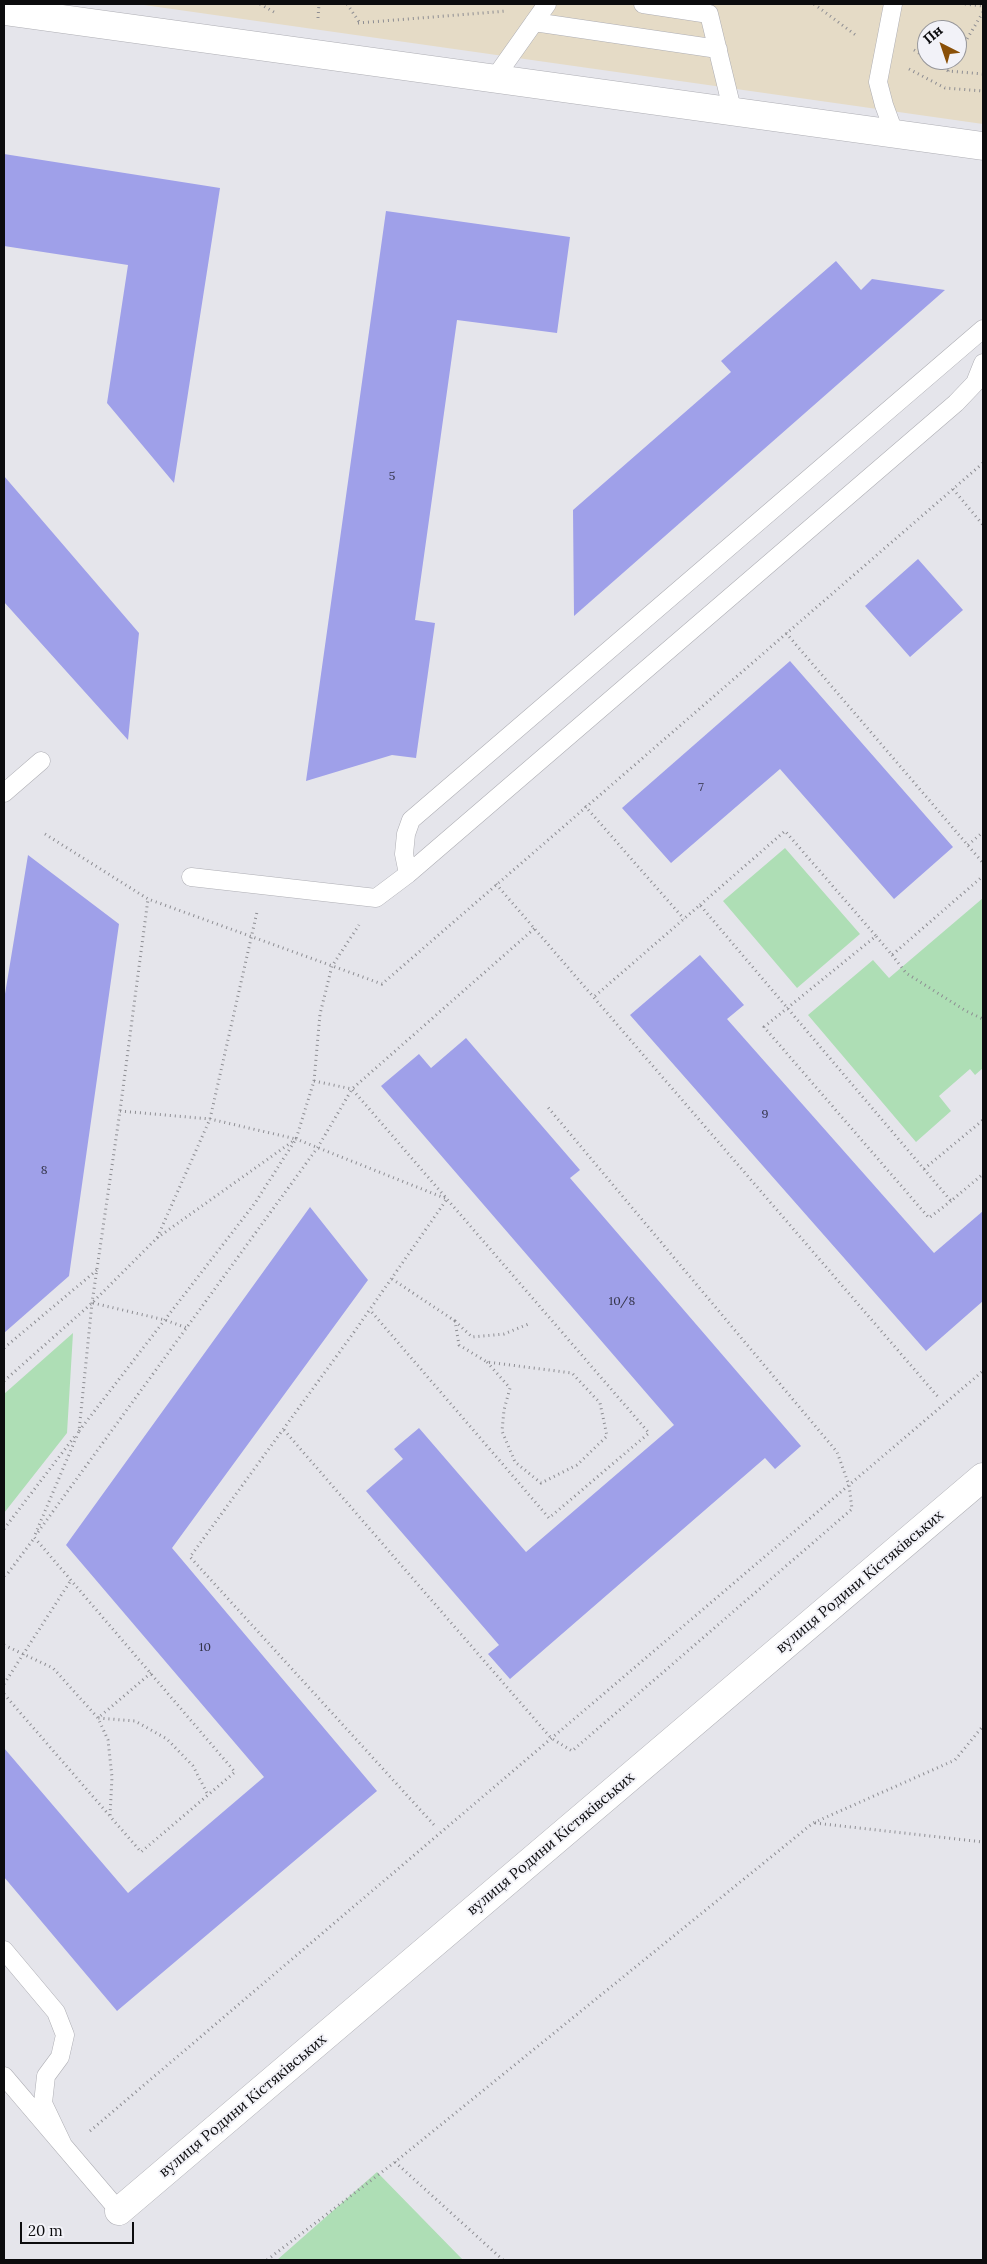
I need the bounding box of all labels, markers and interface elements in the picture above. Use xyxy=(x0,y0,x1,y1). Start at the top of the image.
north arrow xyxy=(917,20,967,70)
text: Пн xyxy=(919,21,946,48)
house number: 5 xyxy=(389,470,395,484)
house number: 7 xyxy=(698,781,704,795)
house number: 9 xyxy=(762,1108,768,1122)
house number: 8 xyxy=(41,1164,47,1178)
house number: 10/8 xyxy=(609,1295,635,1309)
street label: вулиця Родини Кістяківських xyxy=(773,1507,947,1657)
house number: 10 xyxy=(199,1641,211,1655)
street label: вулиця Родини Кістяківських xyxy=(464,1769,638,1919)
street label: вулиця Родини Кістяківських xyxy=(156,2031,330,2181)
scale bar xyxy=(22,2212,136,2244)
text: 20 m xyxy=(28,2221,63,2240)

